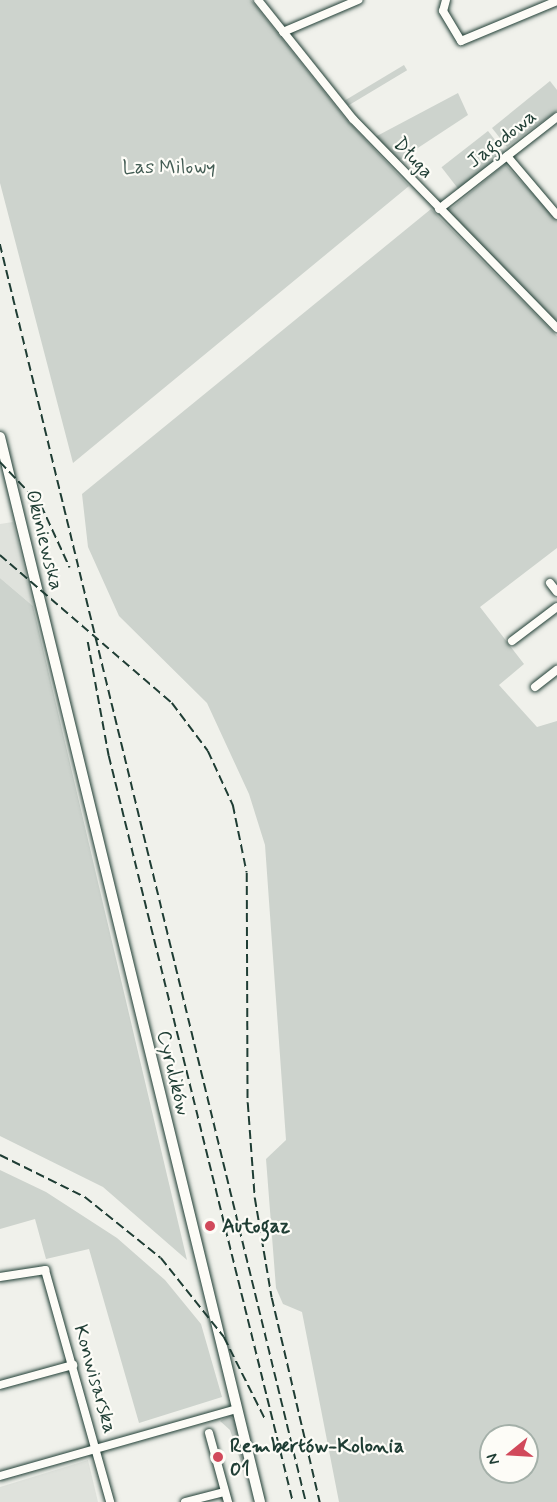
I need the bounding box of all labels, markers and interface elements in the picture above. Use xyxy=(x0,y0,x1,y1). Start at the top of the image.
street label: Jagodowa xyxy=(463,104,541,174)
street label: Długa xyxy=(388,132,438,184)
park label: Las Milowy xyxy=(120,155,218,179)
street label: Okuniewska xyxy=(20,487,68,593)
street label: Cyrulików xyxy=(151,1028,195,1118)
place label: Autogaz xyxy=(222,1214,290,1238)
marker: Autogaz xyxy=(203,1219,217,1233)
street label: Konwisarska xyxy=(68,1322,122,1436)
north arrow xyxy=(479,1424,539,1484)
place label: Rembertów-Kolonia 01 xyxy=(230,1434,404,1481)
marker: Rembertów-Kolonia 01 xyxy=(211,1450,225,1464)
text: N xyxy=(482,1451,505,1467)

